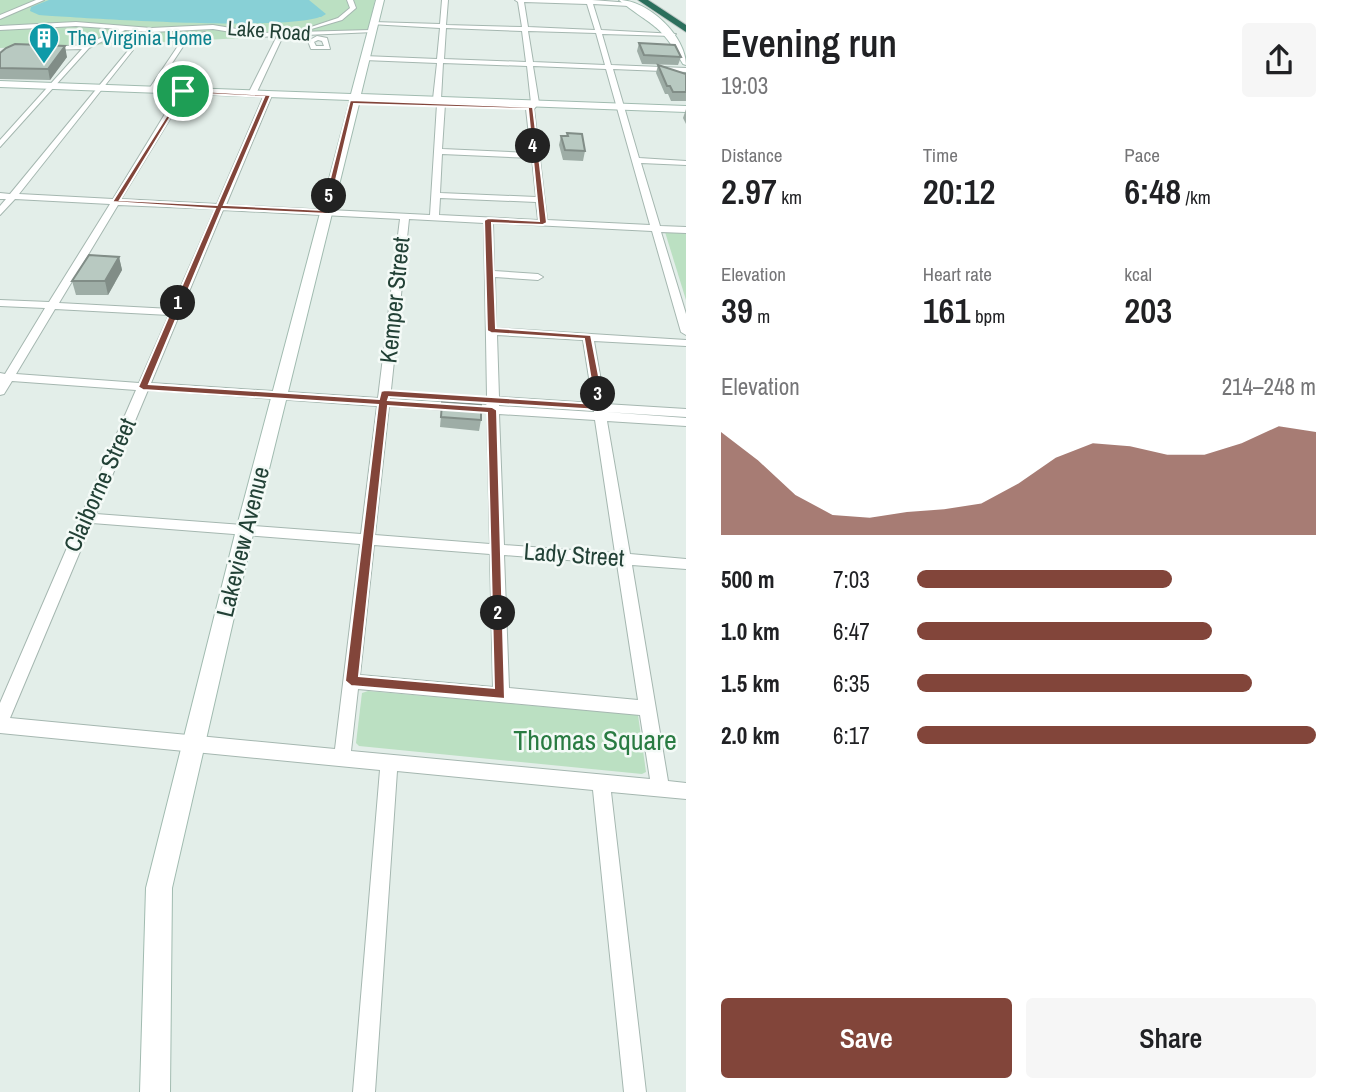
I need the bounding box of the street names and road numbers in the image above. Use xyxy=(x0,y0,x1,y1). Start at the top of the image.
street label: Lake Road xyxy=(226,13,312,48)
street label: Kemper Street xyxy=(371,235,417,365)
street label: Claiborne Street xyxy=(55,412,143,557)
street label: Lakeview Avenue xyxy=(208,463,276,620)
street label: Lady Street xyxy=(523,535,626,574)

